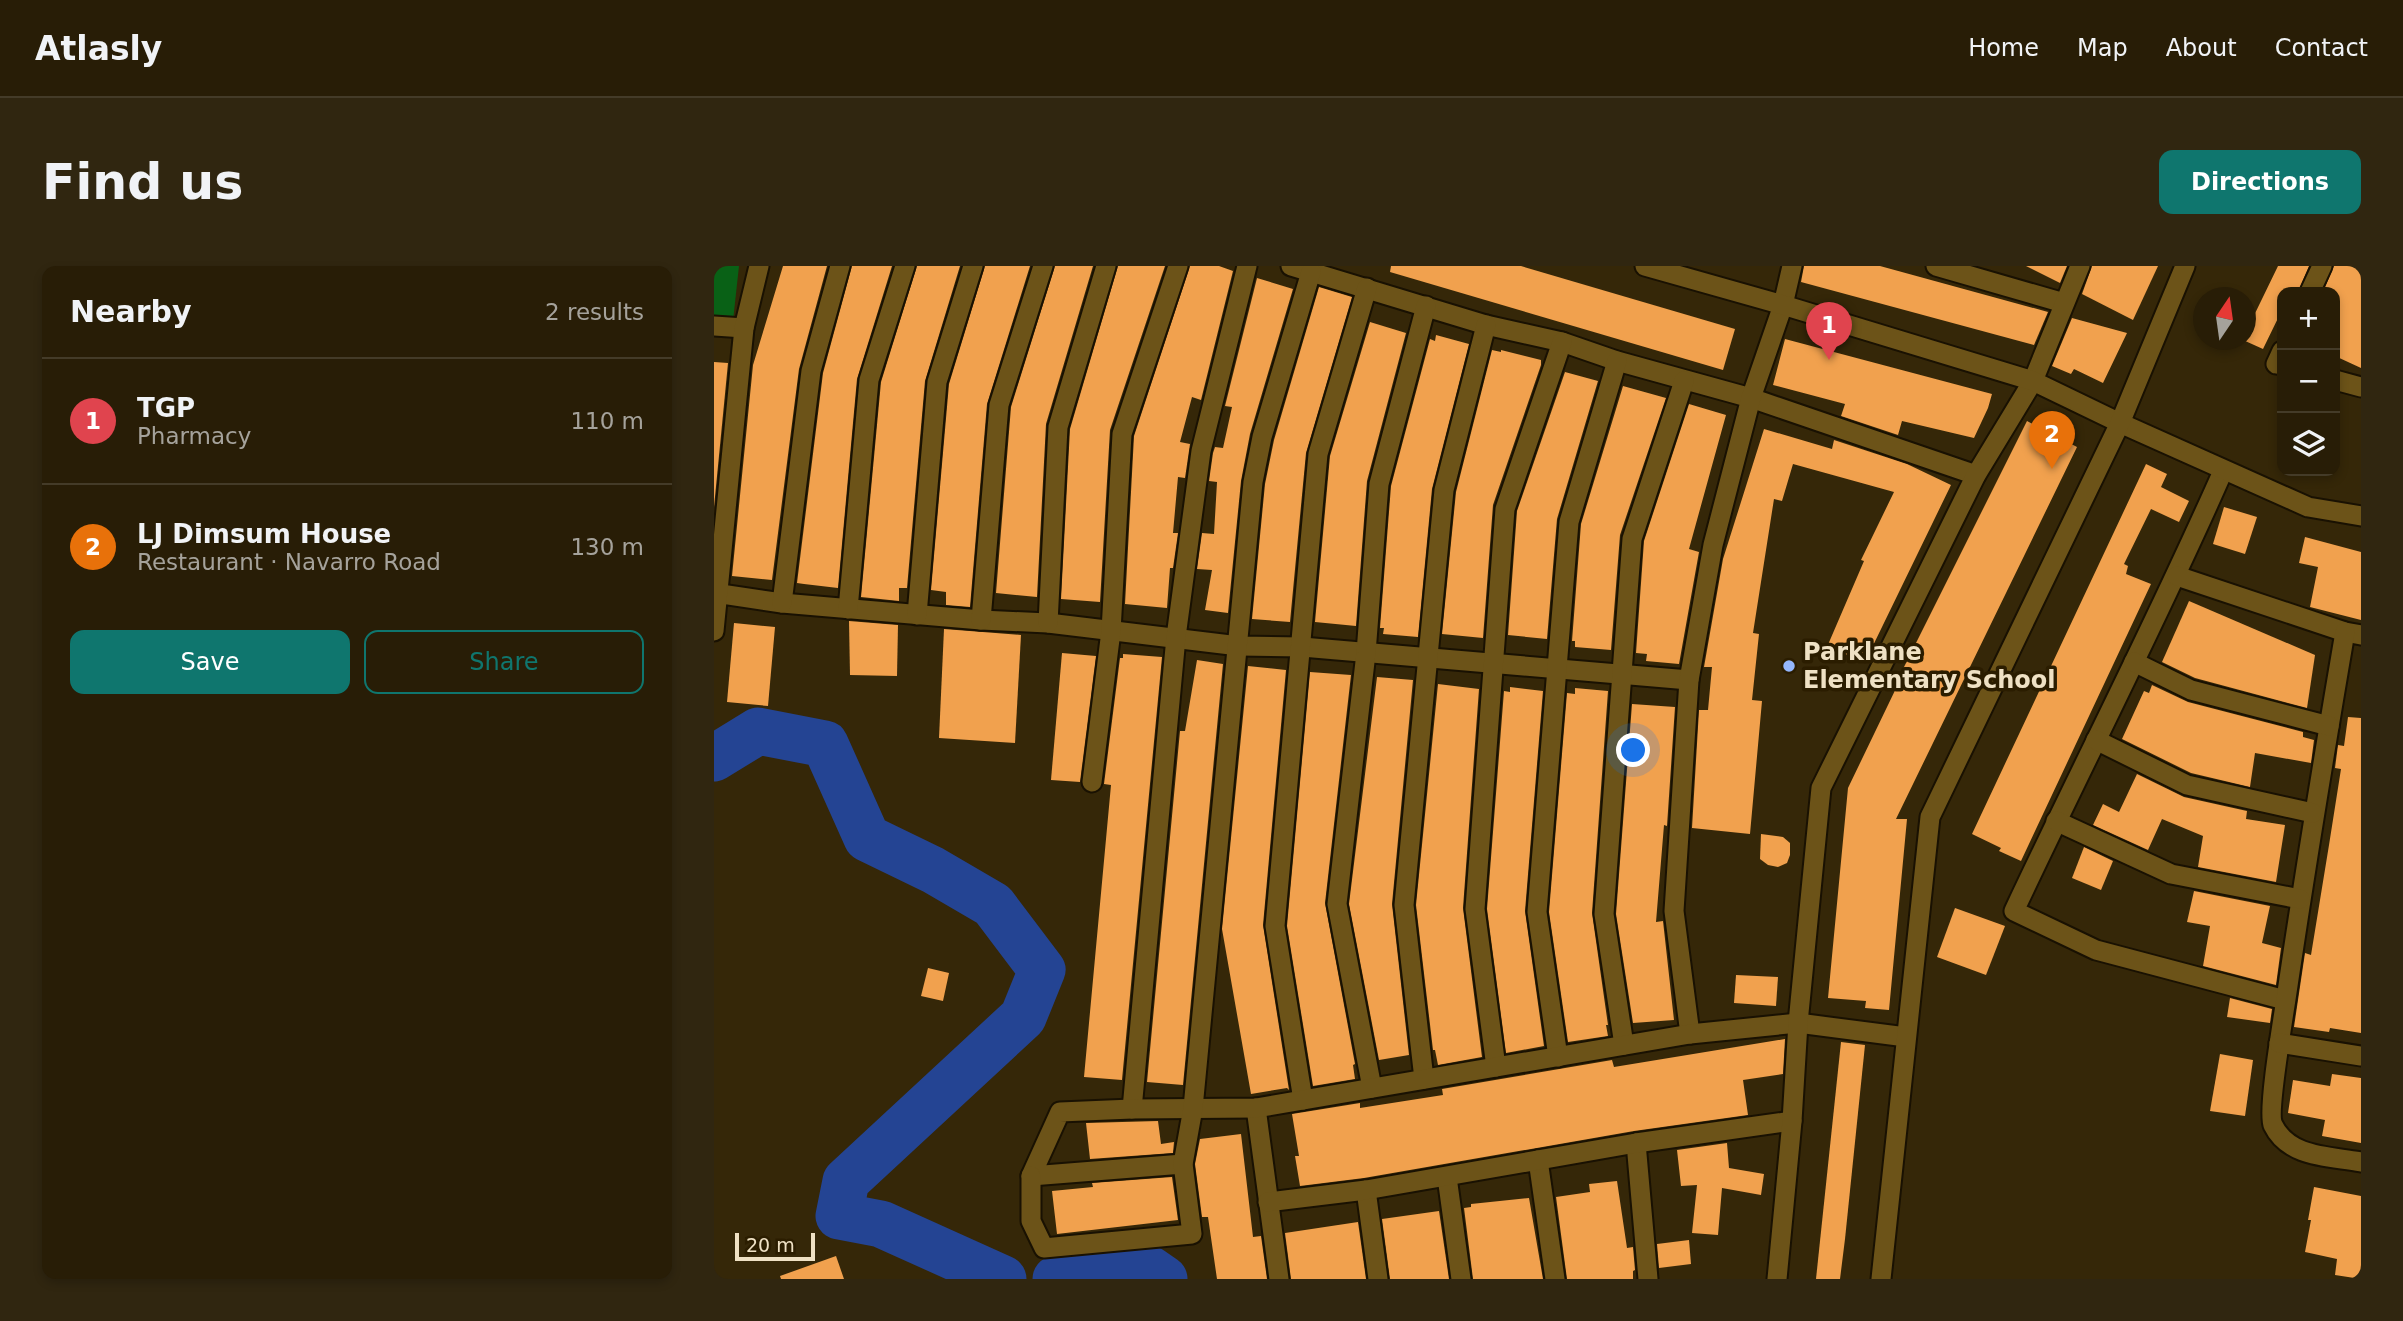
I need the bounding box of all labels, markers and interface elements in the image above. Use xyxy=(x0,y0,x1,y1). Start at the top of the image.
text: Atlasly xyxy=(35,29,162,68)
text: Home xyxy=(1968,34,2039,62)
text: Map xyxy=(2077,34,2128,62)
text: About xyxy=(2166,34,2237,62)
text: Contact xyxy=(2275,34,2368,62)
button: Directions xyxy=(2159,150,2361,214)
text: Find us xyxy=(42,154,243,211)
north arrow xyxy=(2193,287,2256,350)
map controls xyxy=(2277,287,2340,476)
button: + xyxy=(2277,287,2340,350)
text: Nearby xyxy=(70,294,192,329)
text: 2 results xyxy=(545,299,644,325)
pin: 1 xyxy=(1806,302,1852,360)
button: − xyxy=(2277,350,2340,413)
text: TGP xyxy=(137,393,195,423)
text: 1 xyxy=(85,408,101,434)
text: 110 m xyxy=(570,408,644,434)
pin: 2 xyxy=(2029,411,2075,469)
button: layers xyxy=(2277,413,2340,476)
text: Pharmacy xyxy=(137,423,251,449)
text: LJ Dimsum House xyxy=(137,519,391,549)
text: 2 xyxy=(85,534,101,560)
text: 130 m xyxy=(570,534,644,560)
text: Restaurant · Navarro Road xyxy=(137,549,441,575)
button: Save xyxy=(70,630,350,694)
button: Share xyxy=(364,630,644,694)
place label: Parklane Elementary School xyxy=(1803,638,2056,694)
marker: Parklane Elementary School xyxy=(1781,658,1797,674)
your location xyxy=(1616,733,1650,767)
scale bar xyxy=(735,1230,816,1262)
text: 20 m xyxy=(746,1234,795,1256)

